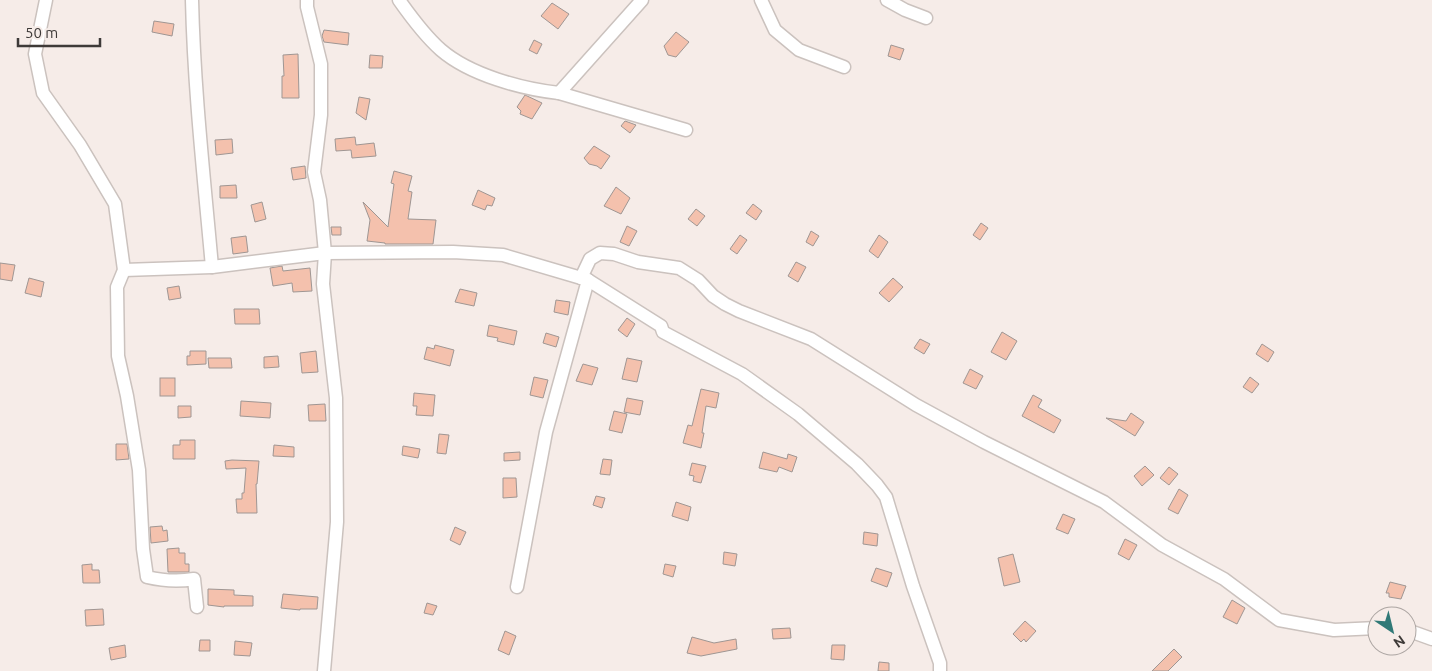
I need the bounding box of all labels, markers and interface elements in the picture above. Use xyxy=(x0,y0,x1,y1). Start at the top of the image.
scale bar xyxy=(18,15,100,47)
text: 50 m xyxy=(25,24,58,41)
north arrow xyxy=(1367,606,1417,656)
text: N xyxy=(1391,632,1408,651)

